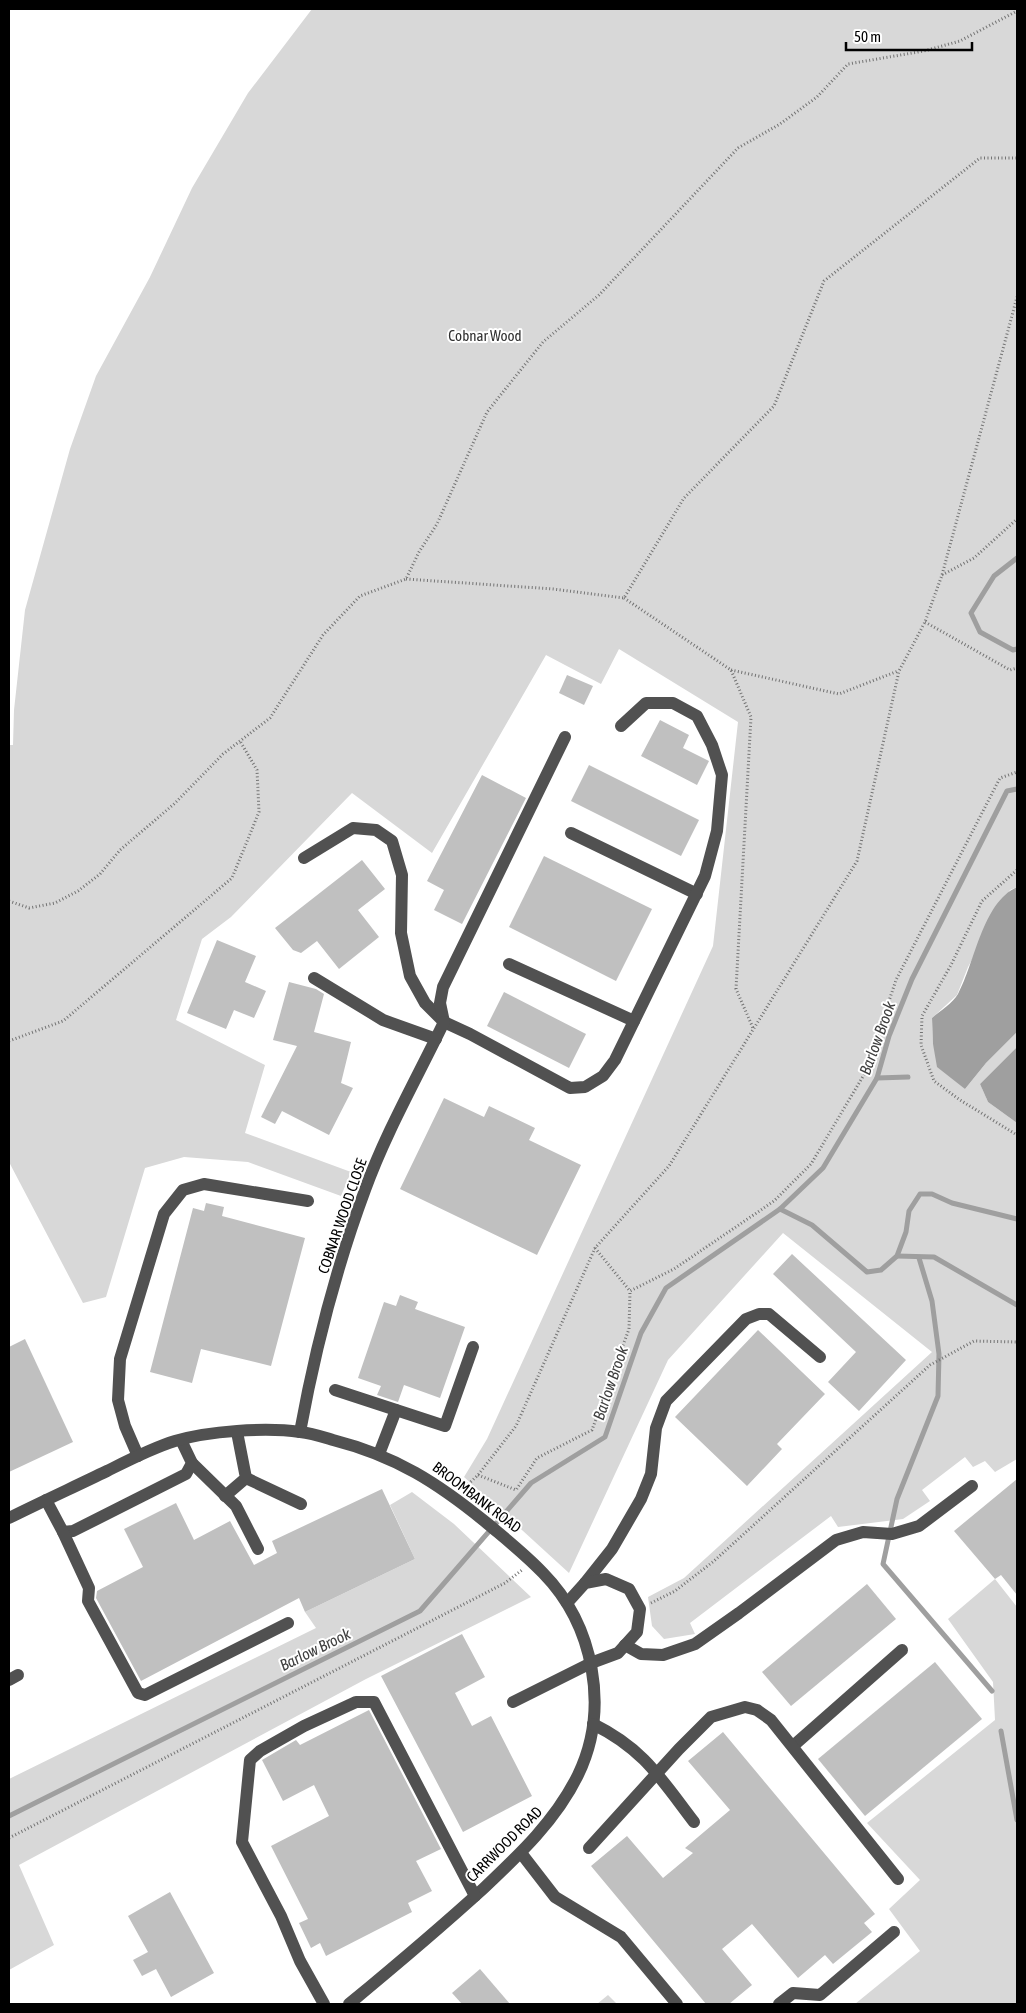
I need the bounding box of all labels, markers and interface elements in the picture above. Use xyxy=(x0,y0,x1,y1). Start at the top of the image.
scale bar xyxy=(846,20,972,52)
text: 50 m xyxy=(854,28,881,45)
park label: Cobnar Wood xyxy=(448,327,522,344)
water label: Barlow Brook xyxy=(855,998,899,1077)
street label: COBNAR WOOD CLOSE xyxy=(314,1156,370,1276)
water label: Barlow Brook xyxy=(589,1343,631,1422)
street label: BROOMBANK ROAD xyxy=(429,1458,525,1536)
water label: Barlow Brook xyxy=(277,1624,354,1674)
street label: CARRWOOD ROAD xyxy=(463,1803,545,1885)

